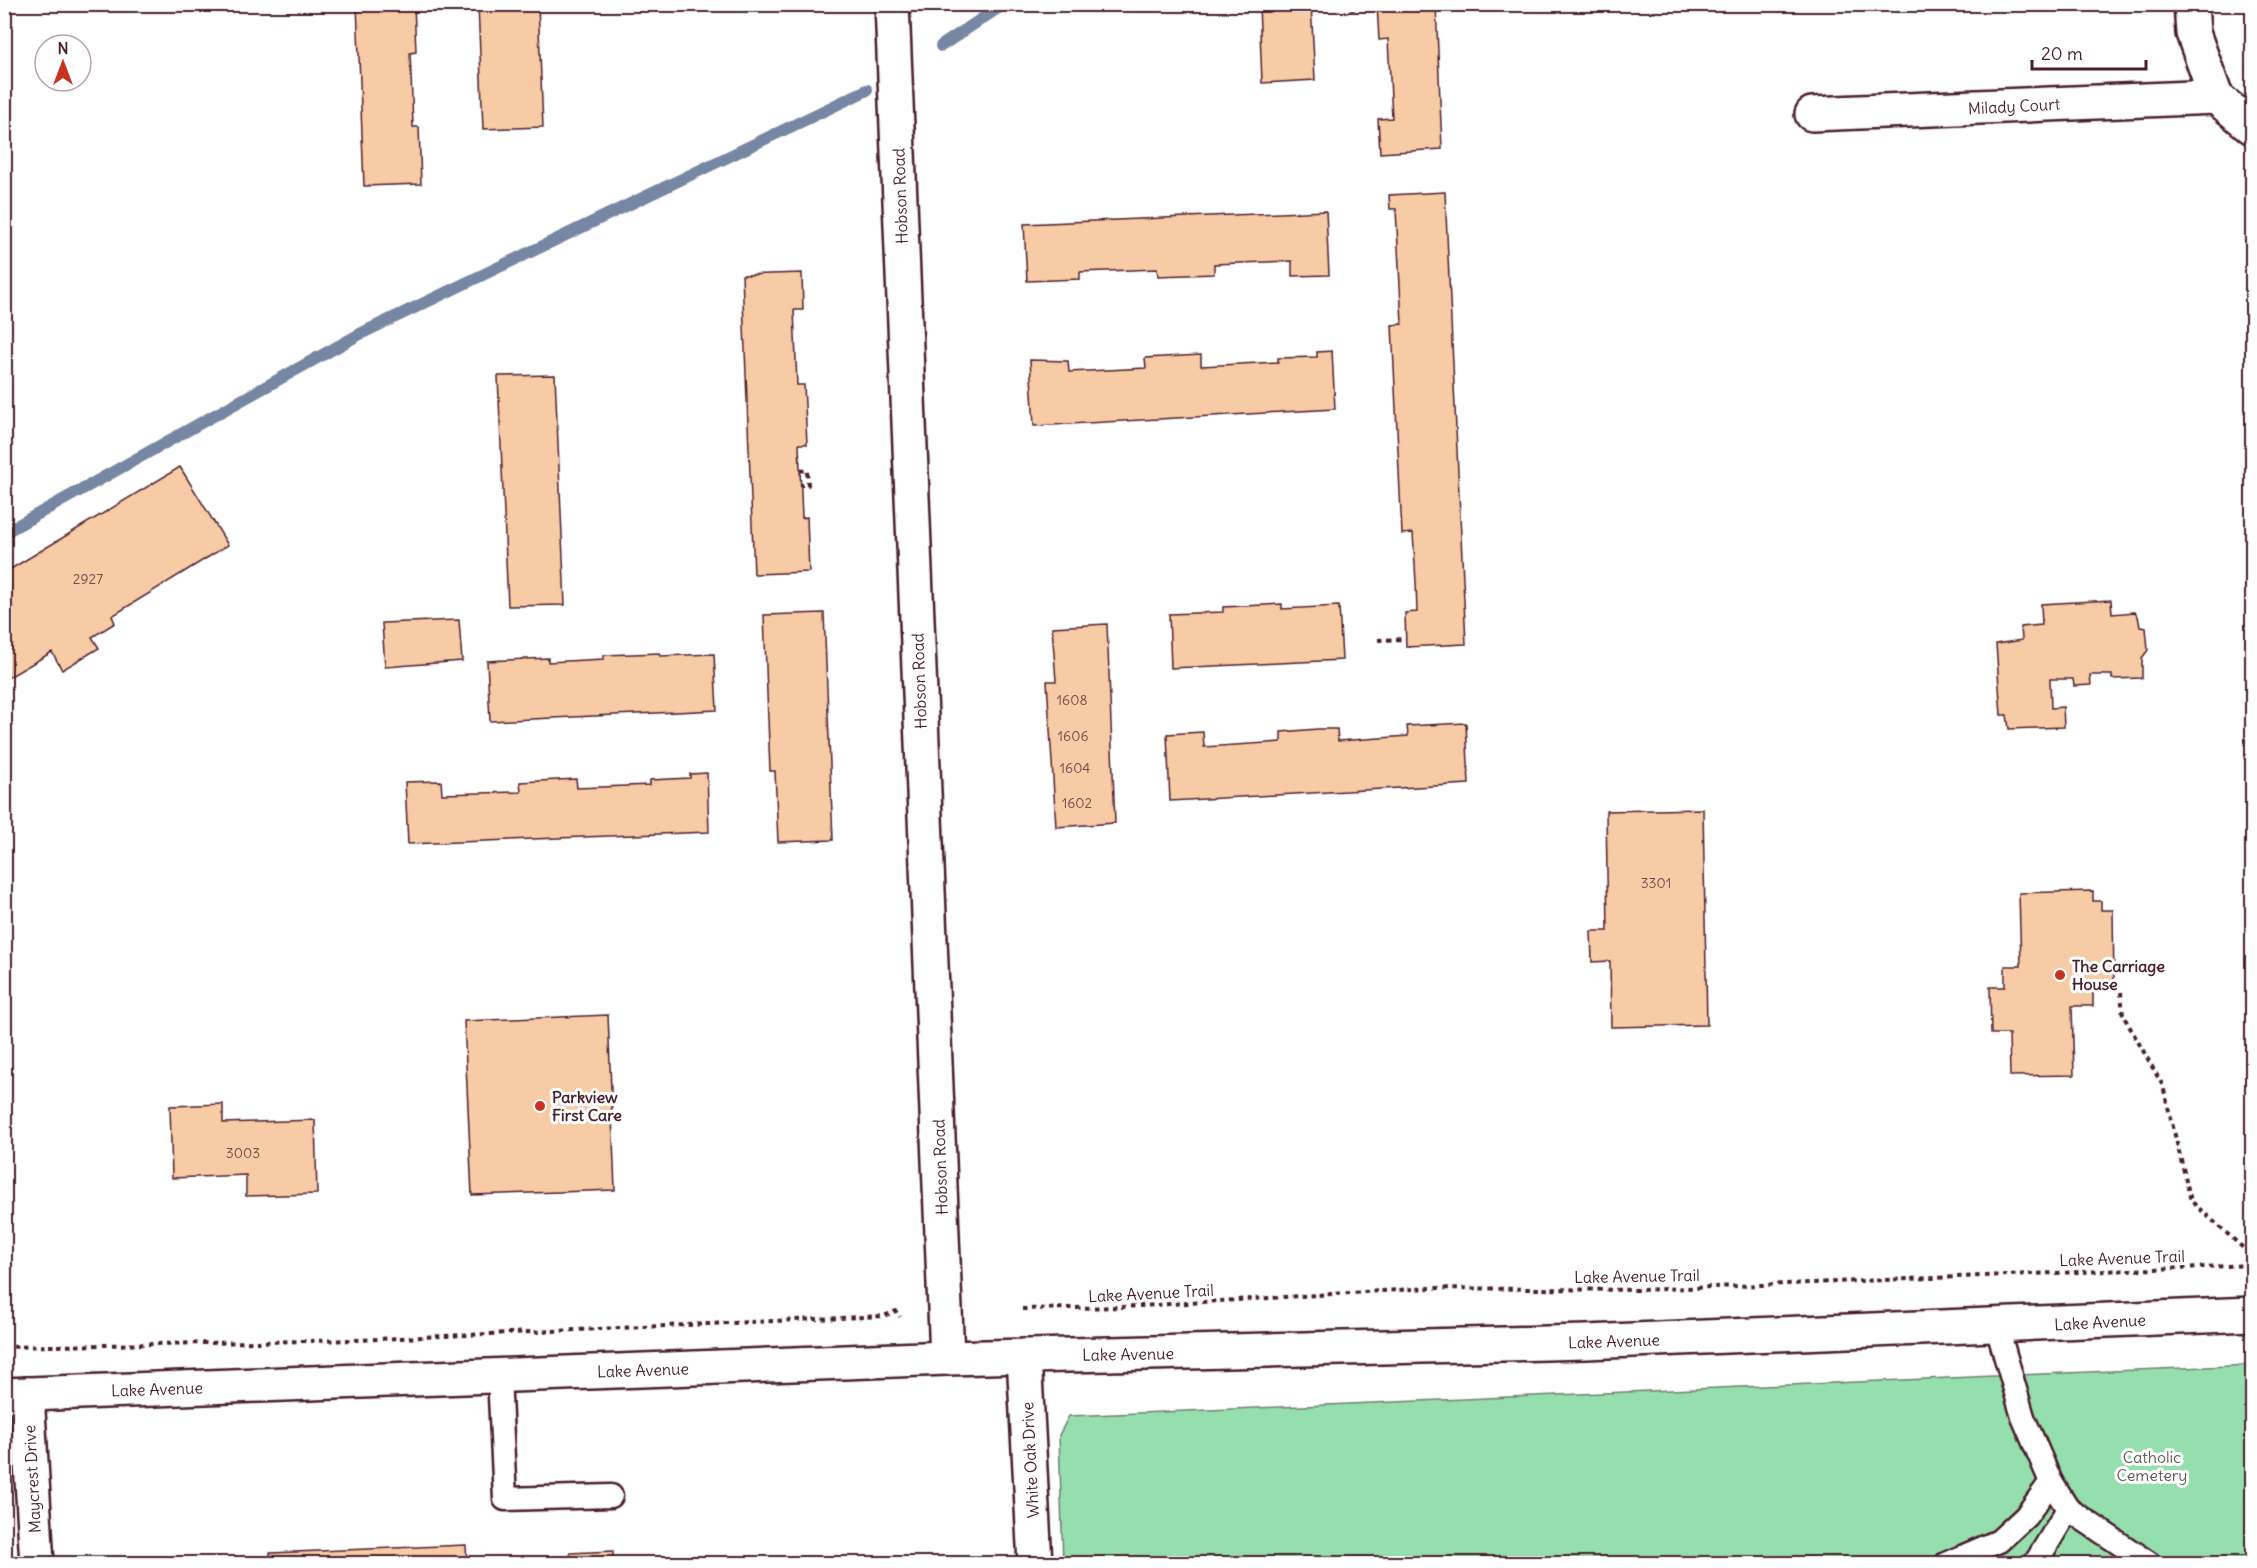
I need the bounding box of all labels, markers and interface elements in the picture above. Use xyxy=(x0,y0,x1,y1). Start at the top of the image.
north arrow xyxy=(33,33,93,93)
scale bar xyxy=(2032,33,2146,71)
text: N xyxy=(57,38,69,58)
text: 20 m xyxy=(2041,42,2083,65)
street label: Milady Court xyxy=(1967,94,2061,118)
street label: Hobson Road xyxy=(888,148,912,244)
house number: 2927 xyxy=(73,570,103,588)
street label: Hobson Road xyxy=(907,633,931,729)
house number: 1608 xyxy=(1057,691,1087,709)
house number: 1606 xyxy=(1058,727,1088,745)
house number: 1604 xyxy=(1060,759,1090,777)
house number: 1602 xyxy=(1062,794,1093,812)
house number: 3301 xyxy=(1641,874,1671,892)
place label: The Carriage House xyxy=(2072,956,2165,994)
marker: The Carriage House xyxy=(2053,968,2067,982)
place label: Parkview First Care xyxy=(552,1087,622,1125)
marker: Parkview First Care xyxy=(533,1099,547,1113)
street label: Hobson Road xyxy=(928,1119,952,1215)
house number: 3003 xyxy=(226,1144,260,1162)
street label: Lake Avenue Trail xyxy=(2059,1246,2185,1270)
street label: Lake Avenue Trail xyxy=(1574,1265,1700,1287)
street label: Lake Avenue Trail xyxy=(1088,1280,1214,1306)
street label: Lake Avenue xyxy=(2054,1310,2146,1334)
street label: Lake Avenue xyxy=(1568,1329,1660,1353)
street label: Lake Avenue xyxy=(1082,1343,1174,1365)
street label: Lake Avenue xyxy=(597,1358,689,1382)
street label: Lake Avenue xyxy=(111,1377,203,1401)
street label: White Oak Drive xyxy=(1017,1401,1043,1519)
street label: Maycrest Drive xyxy=(19,1424,45,1534)
park label: Catholic Cemetery xyxy=(2117,1447,2187,1485)

